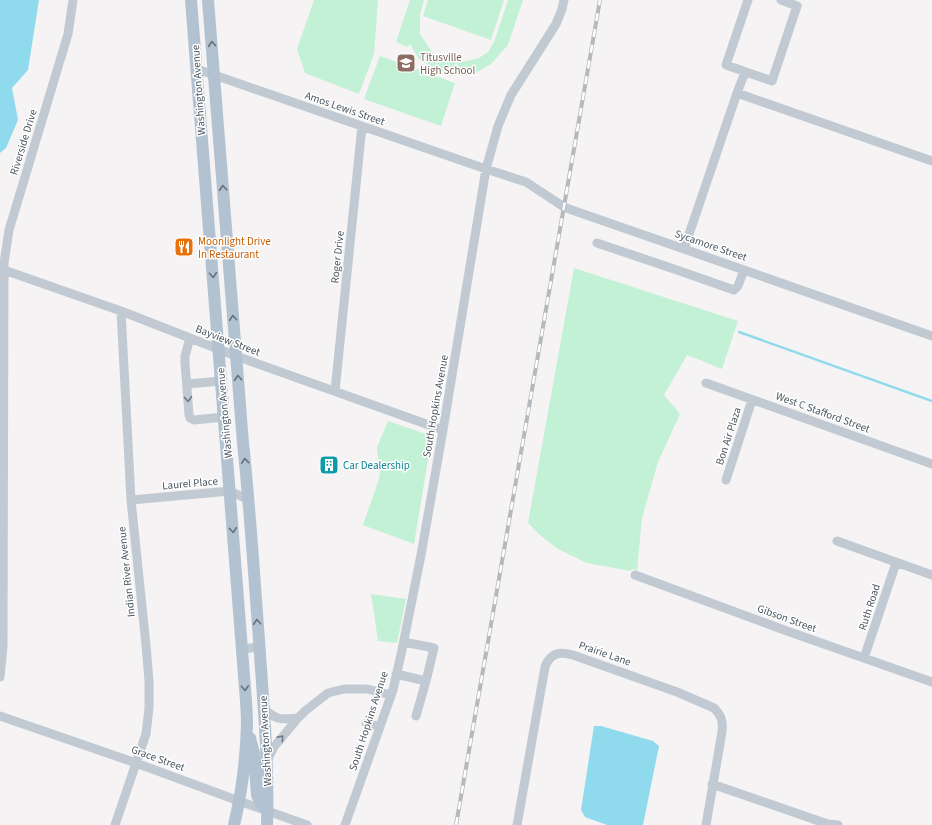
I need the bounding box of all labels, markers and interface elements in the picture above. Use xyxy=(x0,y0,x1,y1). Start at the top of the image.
one-way arrow xyxy=(208,41,217,47)
street label: Washington Avenue xyxy=(188,44,209,136)
place label: Titusville High School xyxy=(420,50,475,78)
school or university icon: Titusville High School xyxy=(395,52,417,74)
street label: Amos Lewis Street xyxy=(303,88,387,129)
street label: Riverside Drive xyxy=(6,107,41,177)
one-way arrow xyxy=(219,185,228,191)
street label: Sycamore Street xyxy=(673,226,749,265)
street label: Roger Drive xyxy=(327,229,348,284)
place label: Moonlight Drive In Restaurant xyxy=(198,234,271,262)
restaurant icon: Moonlight Drive In Restaurant xyxy=(173,236,195,258)
one-way arrow xyxy=(208,272,217,278)
one-way arrow xyxy=(229,315,238,321)
street label: Bayview Street xyxy=(193,321,263,360)
street label: South Hopkins Avenue xyxy=(419,353,452,459)
street label: Washington Avenue xyxy=(213,367,236,459)
one-way arrow xyxy=(234,375,243,381)
street label: West C Stafford Street xyxy=(774,388,872,437)
one-way arrow xyxy=(183,396,192,402)
street label: Bon Air Plaza xyxy=(712,405,745,467)
building icon: Car Dealership xyxy=(318,454,340,476)
one-way arrow xyxy=(241,458,250,465)
place label: Car Dealership xyxy=(343,458,410,473)
street label: Laurel Place xyxy=(162,474,219,493)
street label: Indian River Avenue xyxy=(114,525,139,618)
one-way arrow xyxy=(228,527,237,533)
street label: Ruth Road xyxy=(855,582,884,632)
street label: Gibson Street xyxy=(755,601,819,636)
one-way arrow xyxy=(253,619,262,625)
street label: Prairie Lane xyxy=(577,637,634,670)
street label: South Hopkins Avenue xyxy=(345,669,392,773)
one-way arrow xyxy=(241,685,250,691)
street label: Washington Avenue xyxy=(256,695,275,787)
one-way arrow xyxy=(276,736,283,743)
street label: Grace Street xyxy=(129,742,187,775)

